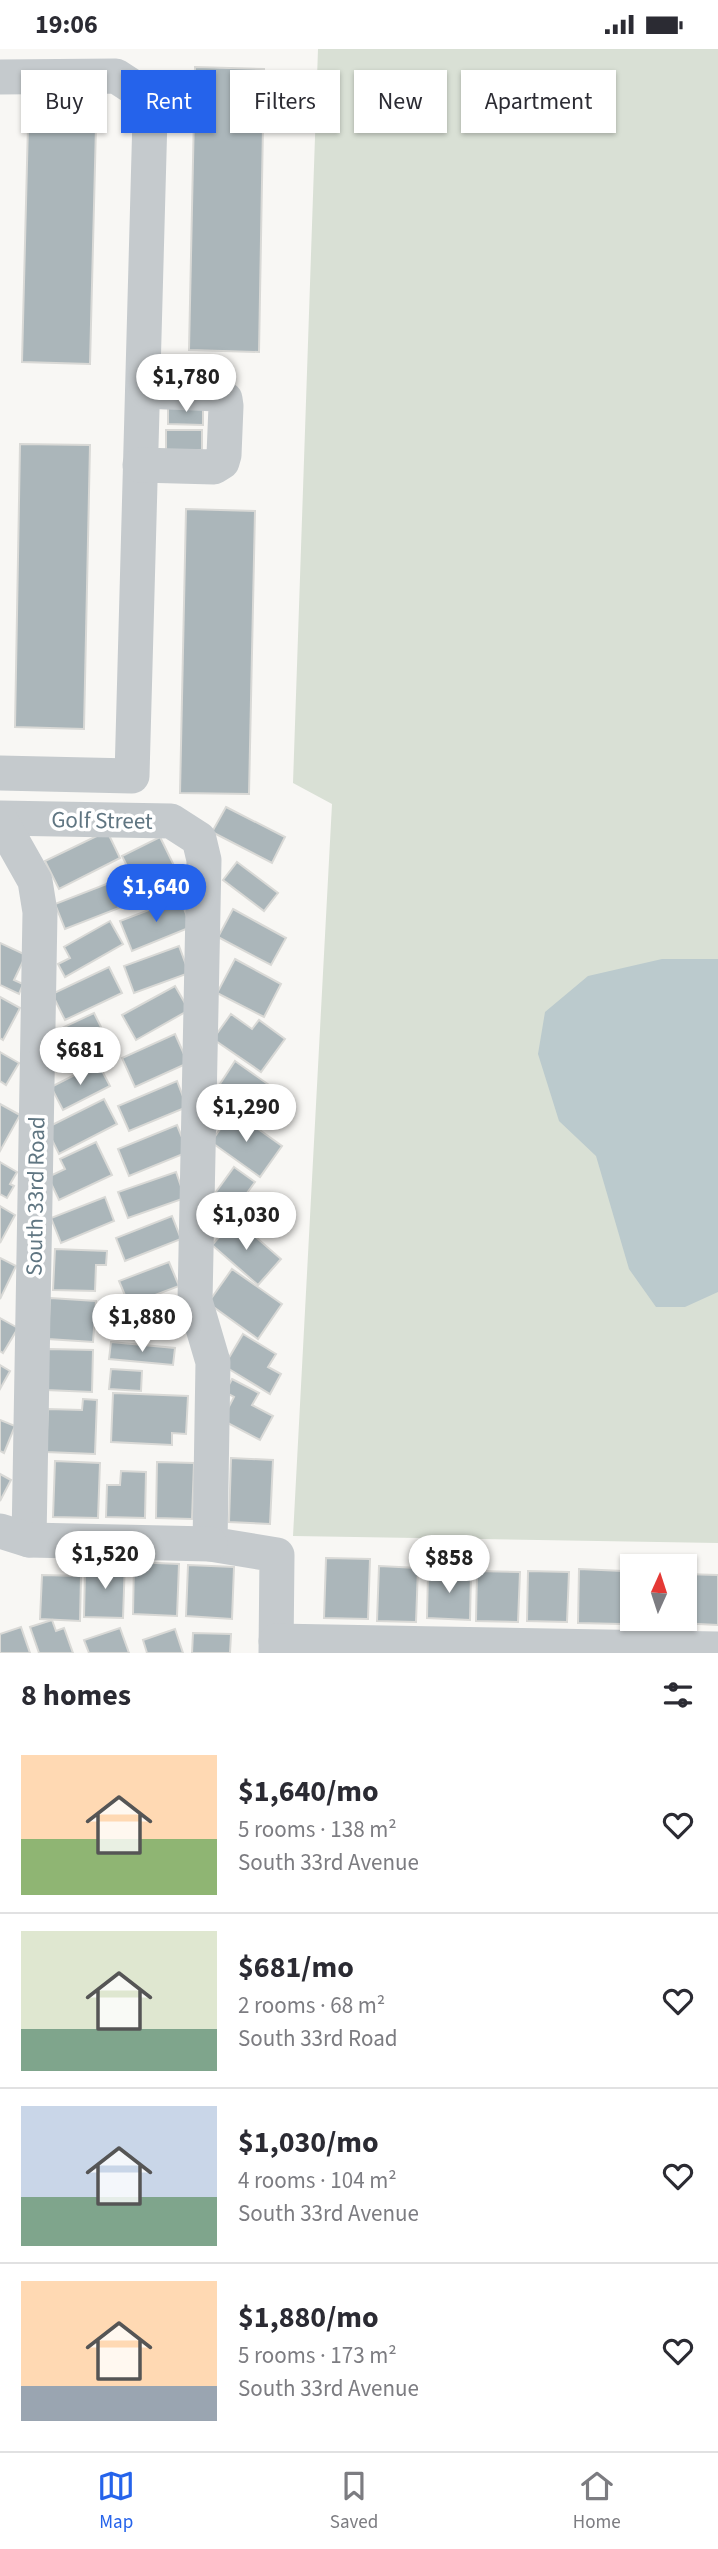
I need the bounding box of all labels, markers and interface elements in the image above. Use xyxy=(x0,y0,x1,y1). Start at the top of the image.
text: 19:06 xyxy=(35,6,98,43)
chip: Buy xyxy=(21,70,107,133)
chip: Rent xyxy=(121,70,216,133)
chip: Filters xyxy=(230,70,340,133)
chip: New xyxy=(354,70,447,133)
chip: Apartment xyxy=(461,70,616,133)
pin: $1,780 xyxy=(129,355,243,414)
text: $1,780 xyxy=(152,360,220,393)
street label: Golf Street xyxy=(51,803,153,838)
pin: $1,640 xyxy=(99,865,213,924)
text: $1,640 xyxy=(122,870,190,903)
pin: $681 xyxy=(39,1027,121,1087)
text: $681 xyxy=(56,1033,104,1066)
pin: $1,290 xyxy=(189,1085,303,1144)
text: $1,290 xyxy=(212,1090,280,1123)
street label: South 33rd Road xyxy=(18,1116,53,1276)
pin: $1,030 xyxy=(189,1193,303,1252)
text: $1,030 xyxy=(212,1198,280,1231)
pin: $1,880 xyxy=(85,1295,199,1354)
text: $1,880 xyxy=(108,1300,176,1333)
pin: $1,520 xyxy=(48,1531,162,1591)
pin: $858 xyxy=(408,1535,490,1595)
text: $1,520 xyxy=(71,1537,139,1570)
text: $858 xyxy=(425,1541,473,1574)
north arrow xyxy=(620,1554,696,1631)
map controls xyxy=(620,1554,697,1631)
text: 8 homes xyxy=(21,1674,131,1717)
icon: filters xyxy=(659,1676,697,1714)
text: $1,640/mo xyxy=(238,1770,379,1813)
icon: home xyxy=(77,1783,161,1867)
icon: heart xyxy=(659,1806,697,1844)
text: 5 rooms · 138 m² xyxy=(238,1813,397,1846)
text: South 33rd Avenue xyxy=(238,1846,419,1879)
text: $681/mo xyxy=(238,1946,354,1989)
icon: home xyxy=(77,1959,161,2043)
icon: heart xyxy=(659,1982,697,2020)
text: 2 rooms · 68 m² xyxy=(238,1989,385,2022)
text: South 33rd Road xyxy=(238,2022,398,2055)
text: $1,030/mo xyxy=(238,2121,379,2164)
icon: home xyxy=(77,2134,161,2218)
icon: heart xyxy=(659,2157,697,2195)
text: 4 rooms · 104 m² xyxy=(238,2164,397,2197)
text: South 33rd Avenue xyxy=(238,2197,419,2230)
text: $1,880/mo xyxy=(238,2296,379,2339)
icon: home xyxy=(77,2309,161,2393)
icon: heart xyxy=(659,2332,697,2370)
text: 5 rooms · 173 m² xyxy=(238,2339,397,2372)
text: South 33rd Avenue xyxy=(238,2372,419,2405)
tab: Map xyxy=(97,2467,135,2536)
tab: Saved xyxy=(330,2467,378,2536)
tab: Home xyxy=(573,2467,621,2536)

